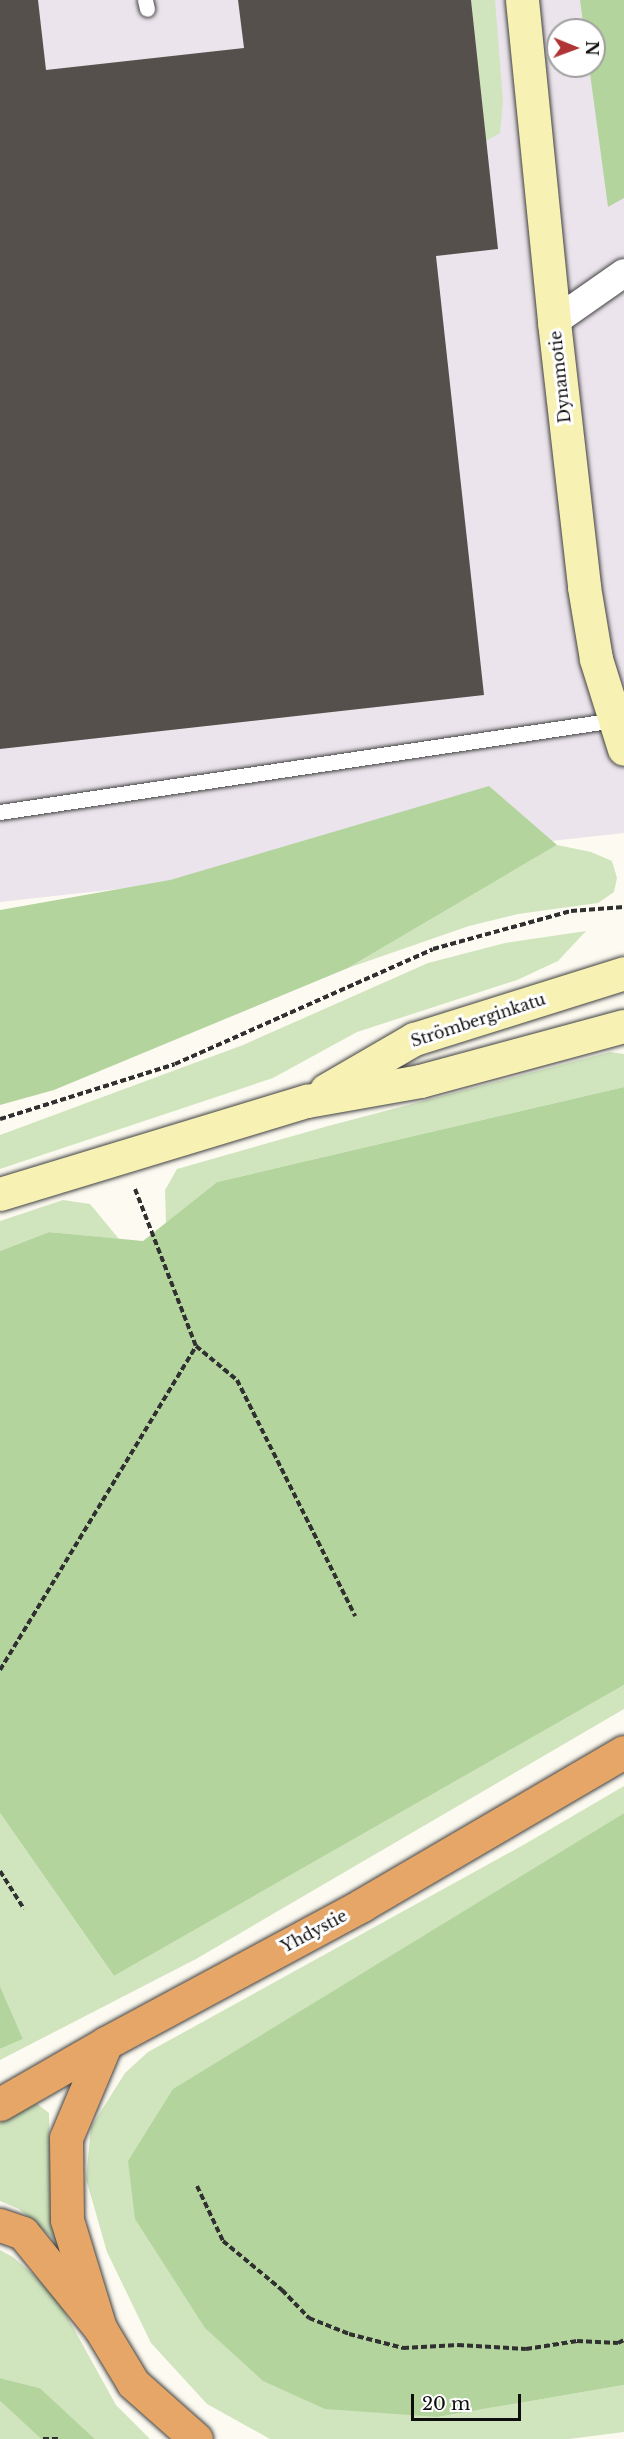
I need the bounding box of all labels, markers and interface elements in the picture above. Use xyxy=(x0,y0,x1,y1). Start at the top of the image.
north arrow xyxy=(546,18,606,78)
text: N xyxy=(582,41,602,56)
street label: Dynamotie xyxy=(546,330,574,424)
street label: Strömberginkatu xyxy=(408,989,548,1051)
street label: Yhdystie xyxy=(278,1906,350,1956)
scale bar xyxy=(414,2382,524,2420)
text: 20 m xyxy=(422,2393,470,2415)

